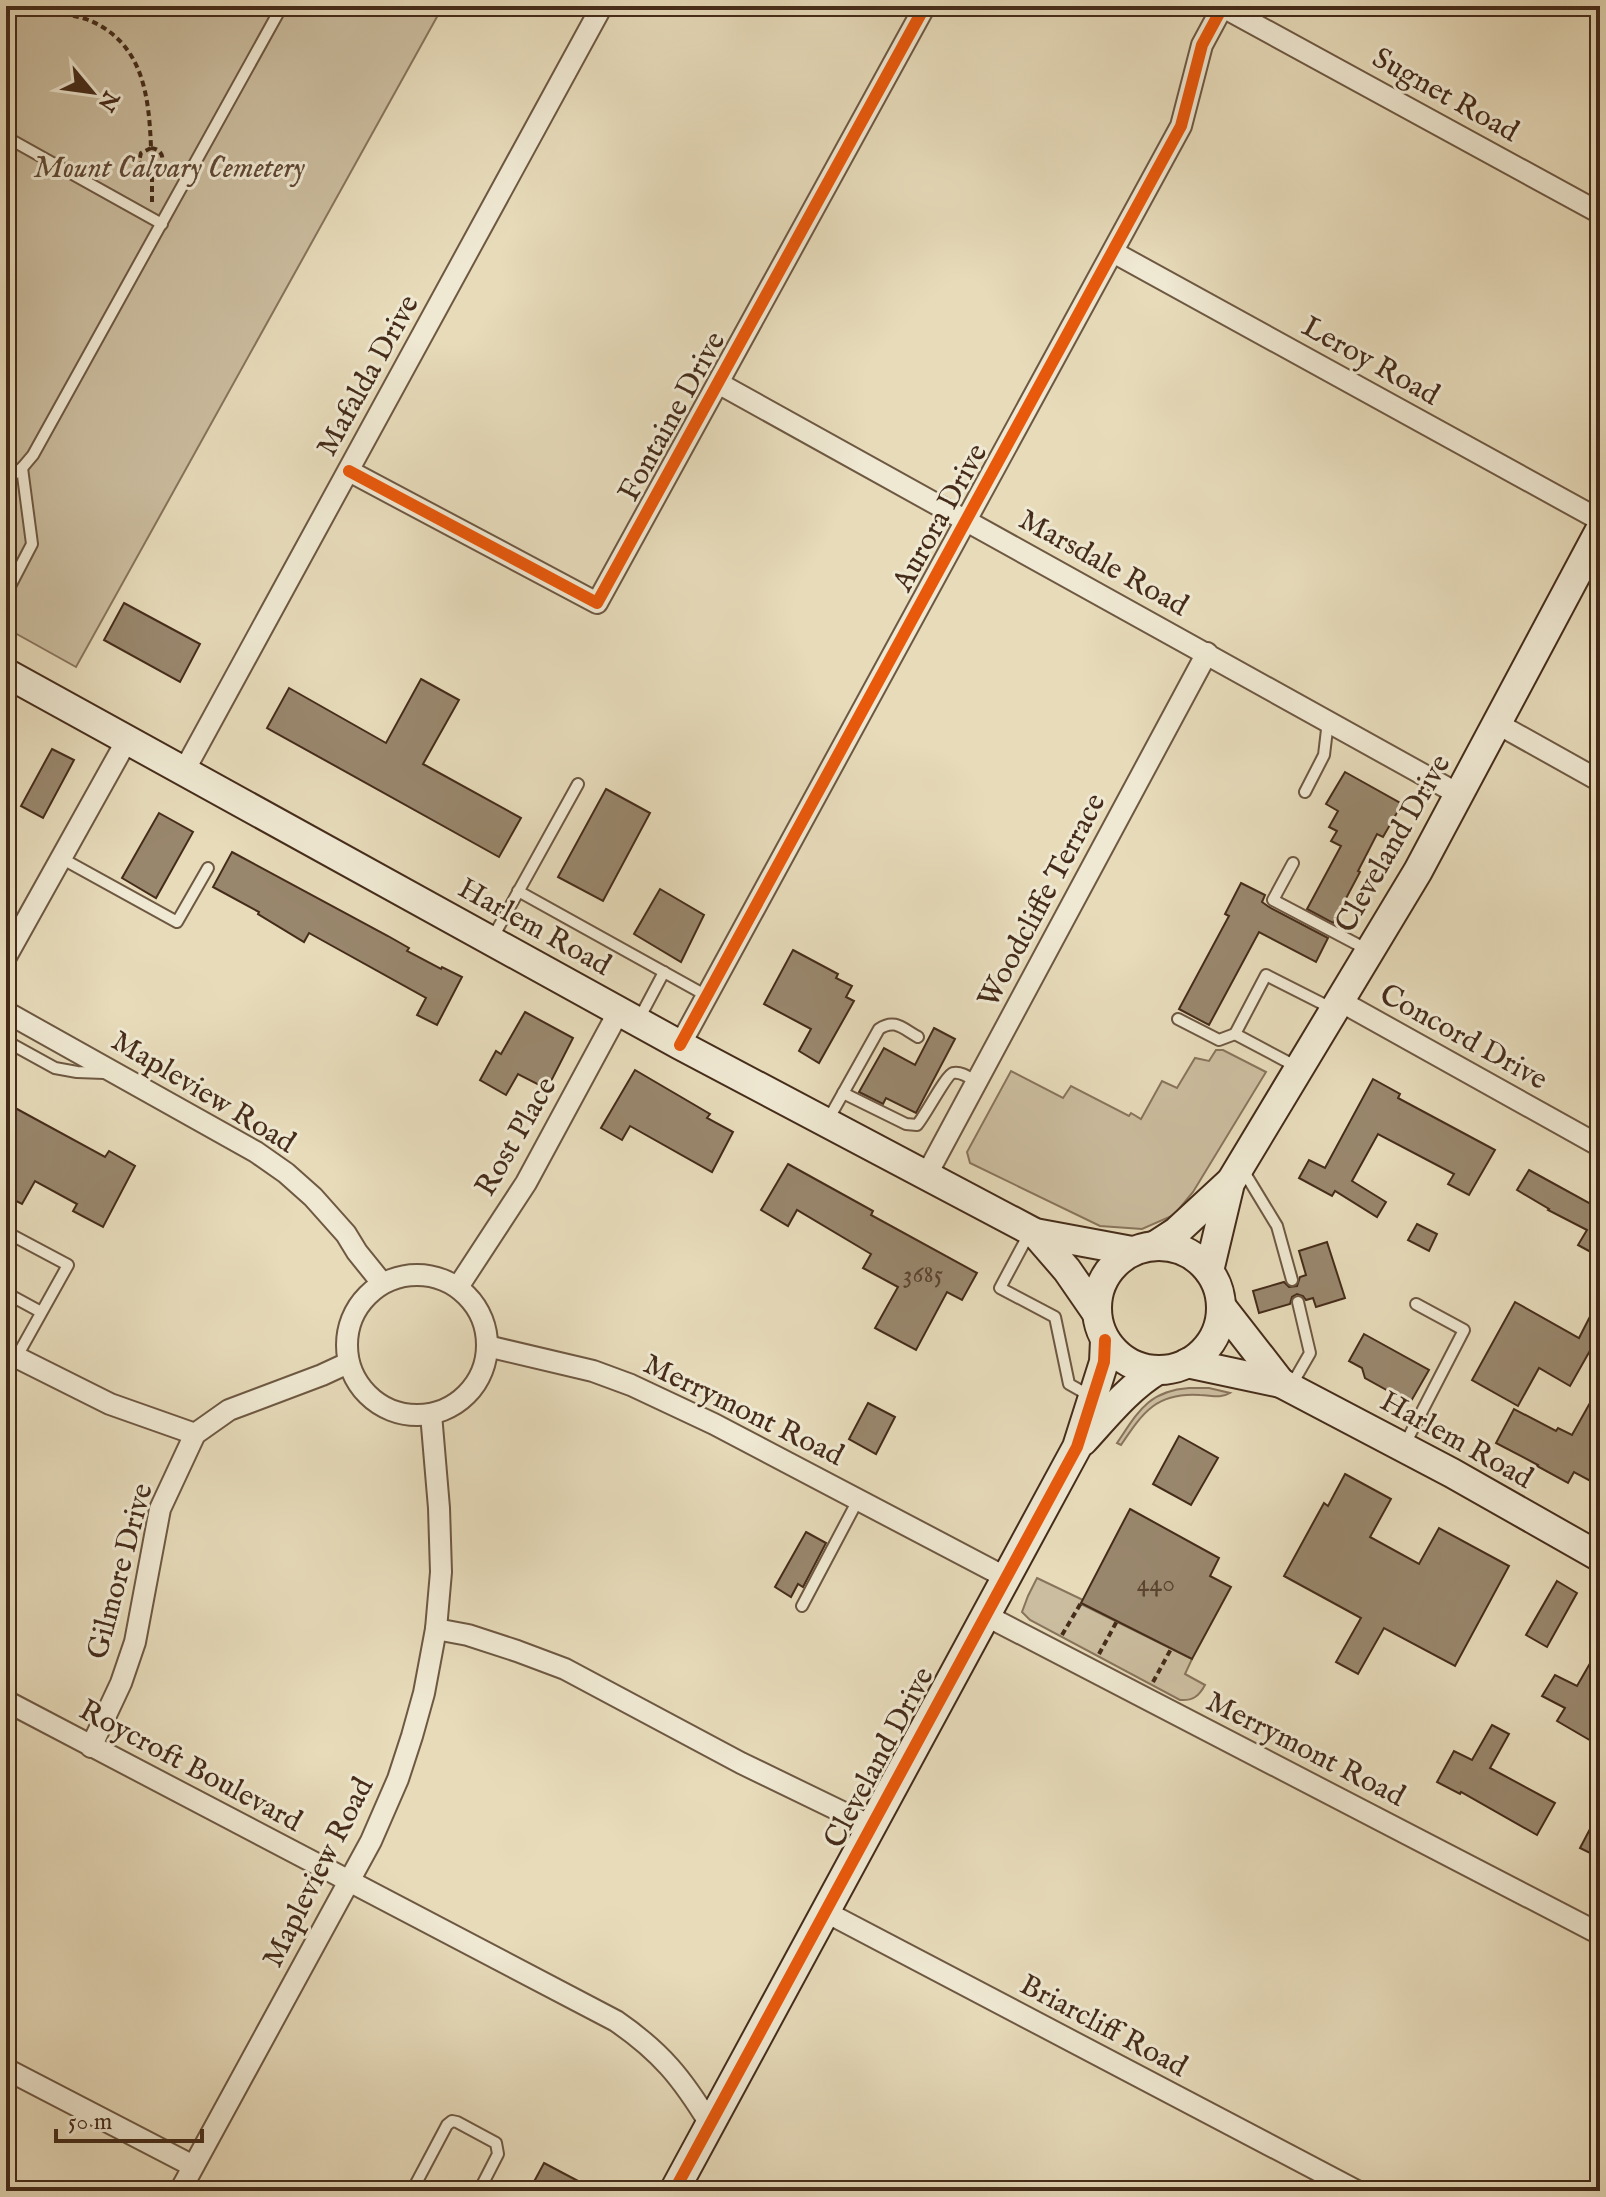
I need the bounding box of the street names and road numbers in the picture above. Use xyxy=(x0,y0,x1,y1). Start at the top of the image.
street label: Sugnet Road xyxy=(1365,40,1526,152)
street label: Mafalda Drive xyxy=(309,289,429,463)
street label: Leroy Road xyxy=(1295,308,1446,416)
street label: Fontaine Drive xyxy=(611,325,735,508)
street label: Aurora Drive xyxy=(884,437,997,599)
street label: Marsdale Road xyxy=(1012,502,1195,626)
street label: Cleveland Drive xyxy=(1327,748,1460,940)
street label: Woodcliffe Terrace xyxy=(970,787,1115,1015)
street label: Harlem Road xyxy=(451,870,618,986)
street label: Concord Drive xyxy=(1373,976,1554,1099)
street label: Mapleview Road xyxy=(104,1023,303,1163)
street label: Rost Place xyxy=(467,1071,566,1203)
street label: Merrymont Road xyxy=(637,1346,850,1476)
street label: Harlem Road xyxy=(1373,1383,1540,1499)
street label: Gilmore Drive xyxy=(79,1479,163,1664)
street label: Cleveland Drive xyxy=(816,1661,943,1855)
street label: Merrymont Road xyxy=(1199,1683,1412,1817)
street label: Roycroft Boulevard xyxy=(72,1692,309,1842)
street label: Mapleview Road xyxy=(255,1771,383,1974)
street label: Briarcliff Road xyxy=(1013,1967,1194,2087)

